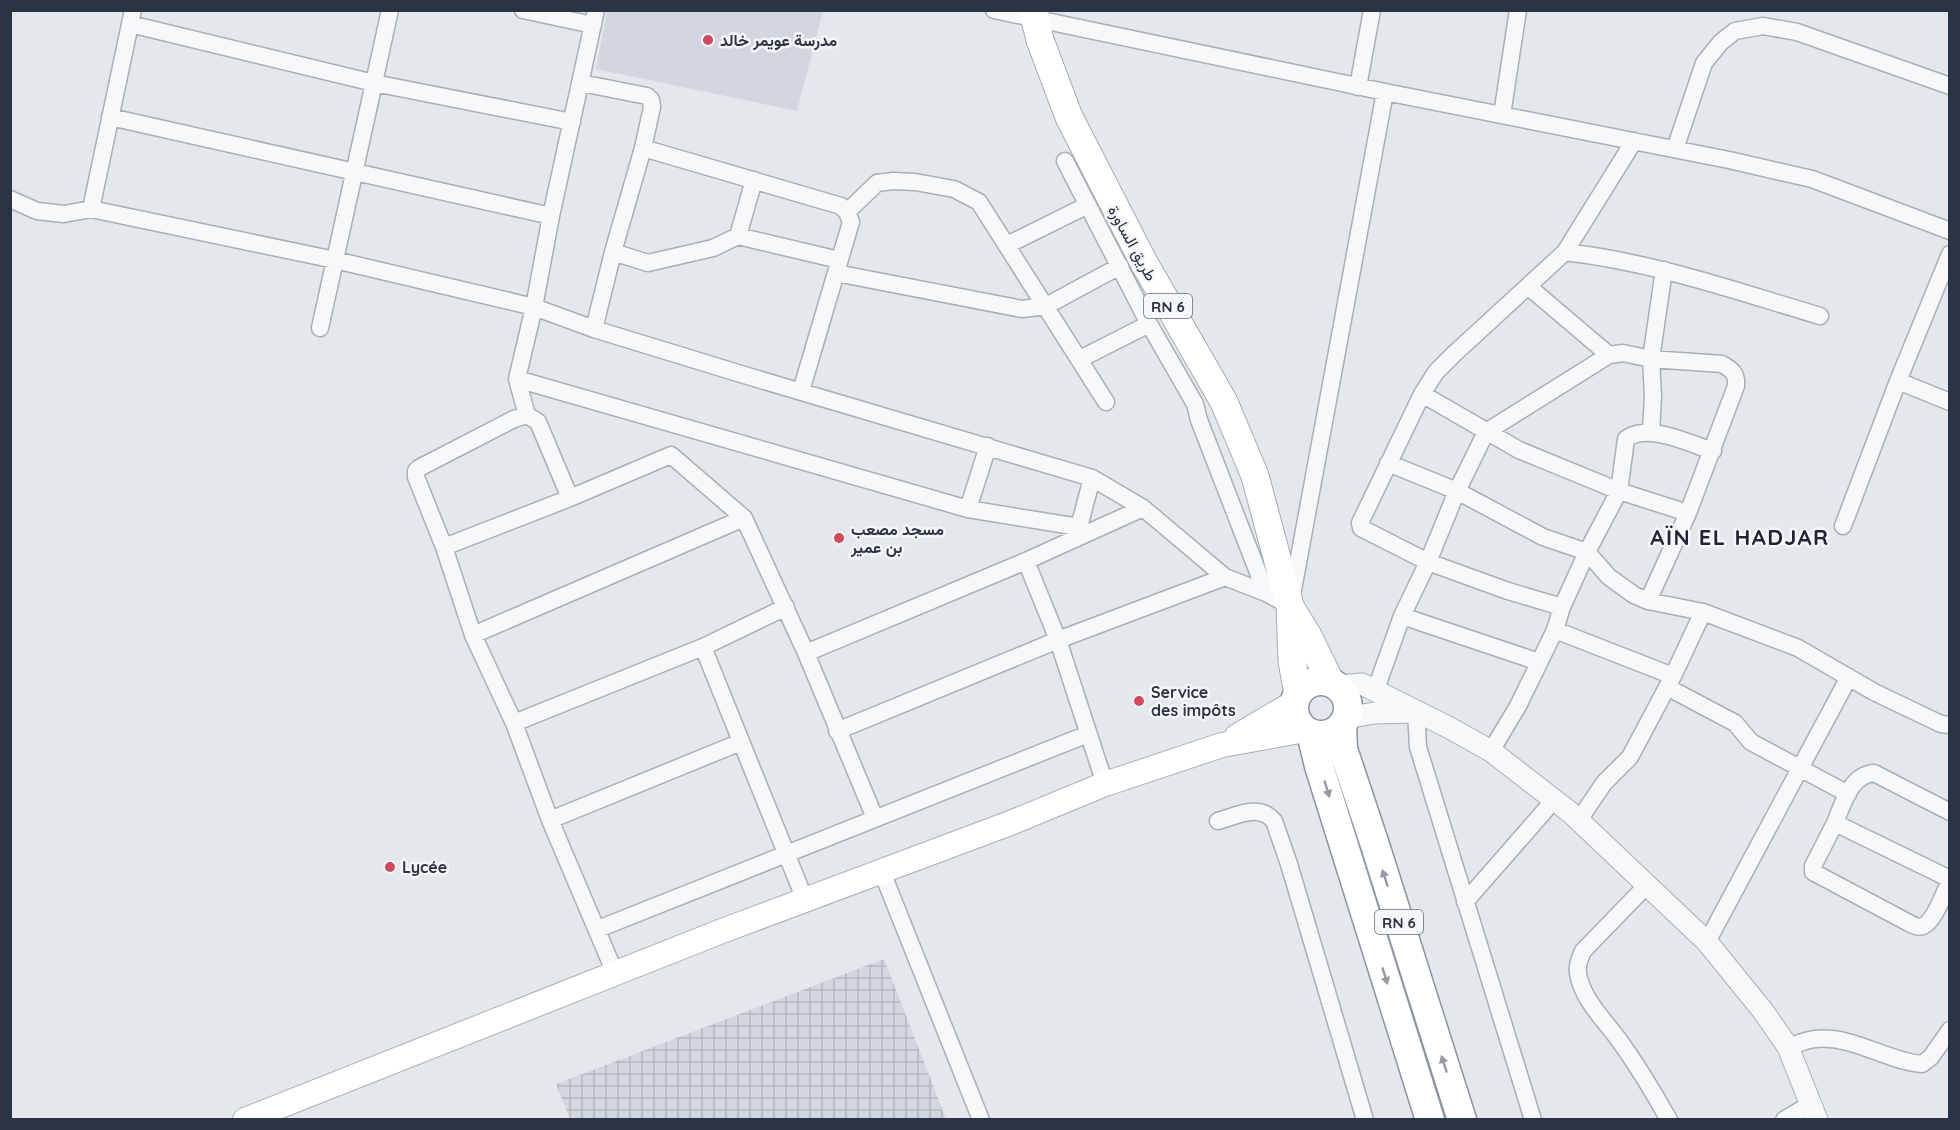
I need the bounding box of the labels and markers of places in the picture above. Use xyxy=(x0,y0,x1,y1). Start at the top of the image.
place label: مدرسة عويمر خالد xyxy=(720,30,838,51)
marker: مدرسة عويمر خالد xyxy=(701,33,715,47)
place label: مسجد مصعب بن عمير xyxy=(850,519,944,558)
marker: مسجد مصعب بن عمير xyxy=(832,531,846,545)
place label: Service des impôts xyxy=(1151,682,1236,720)
marker: Service des impôts xyxy=(1132,694,1146,708)
place label: Lycée xyxy=(402,857,447,877)
marker: Lycée xyxy=(383,860,397,874)

